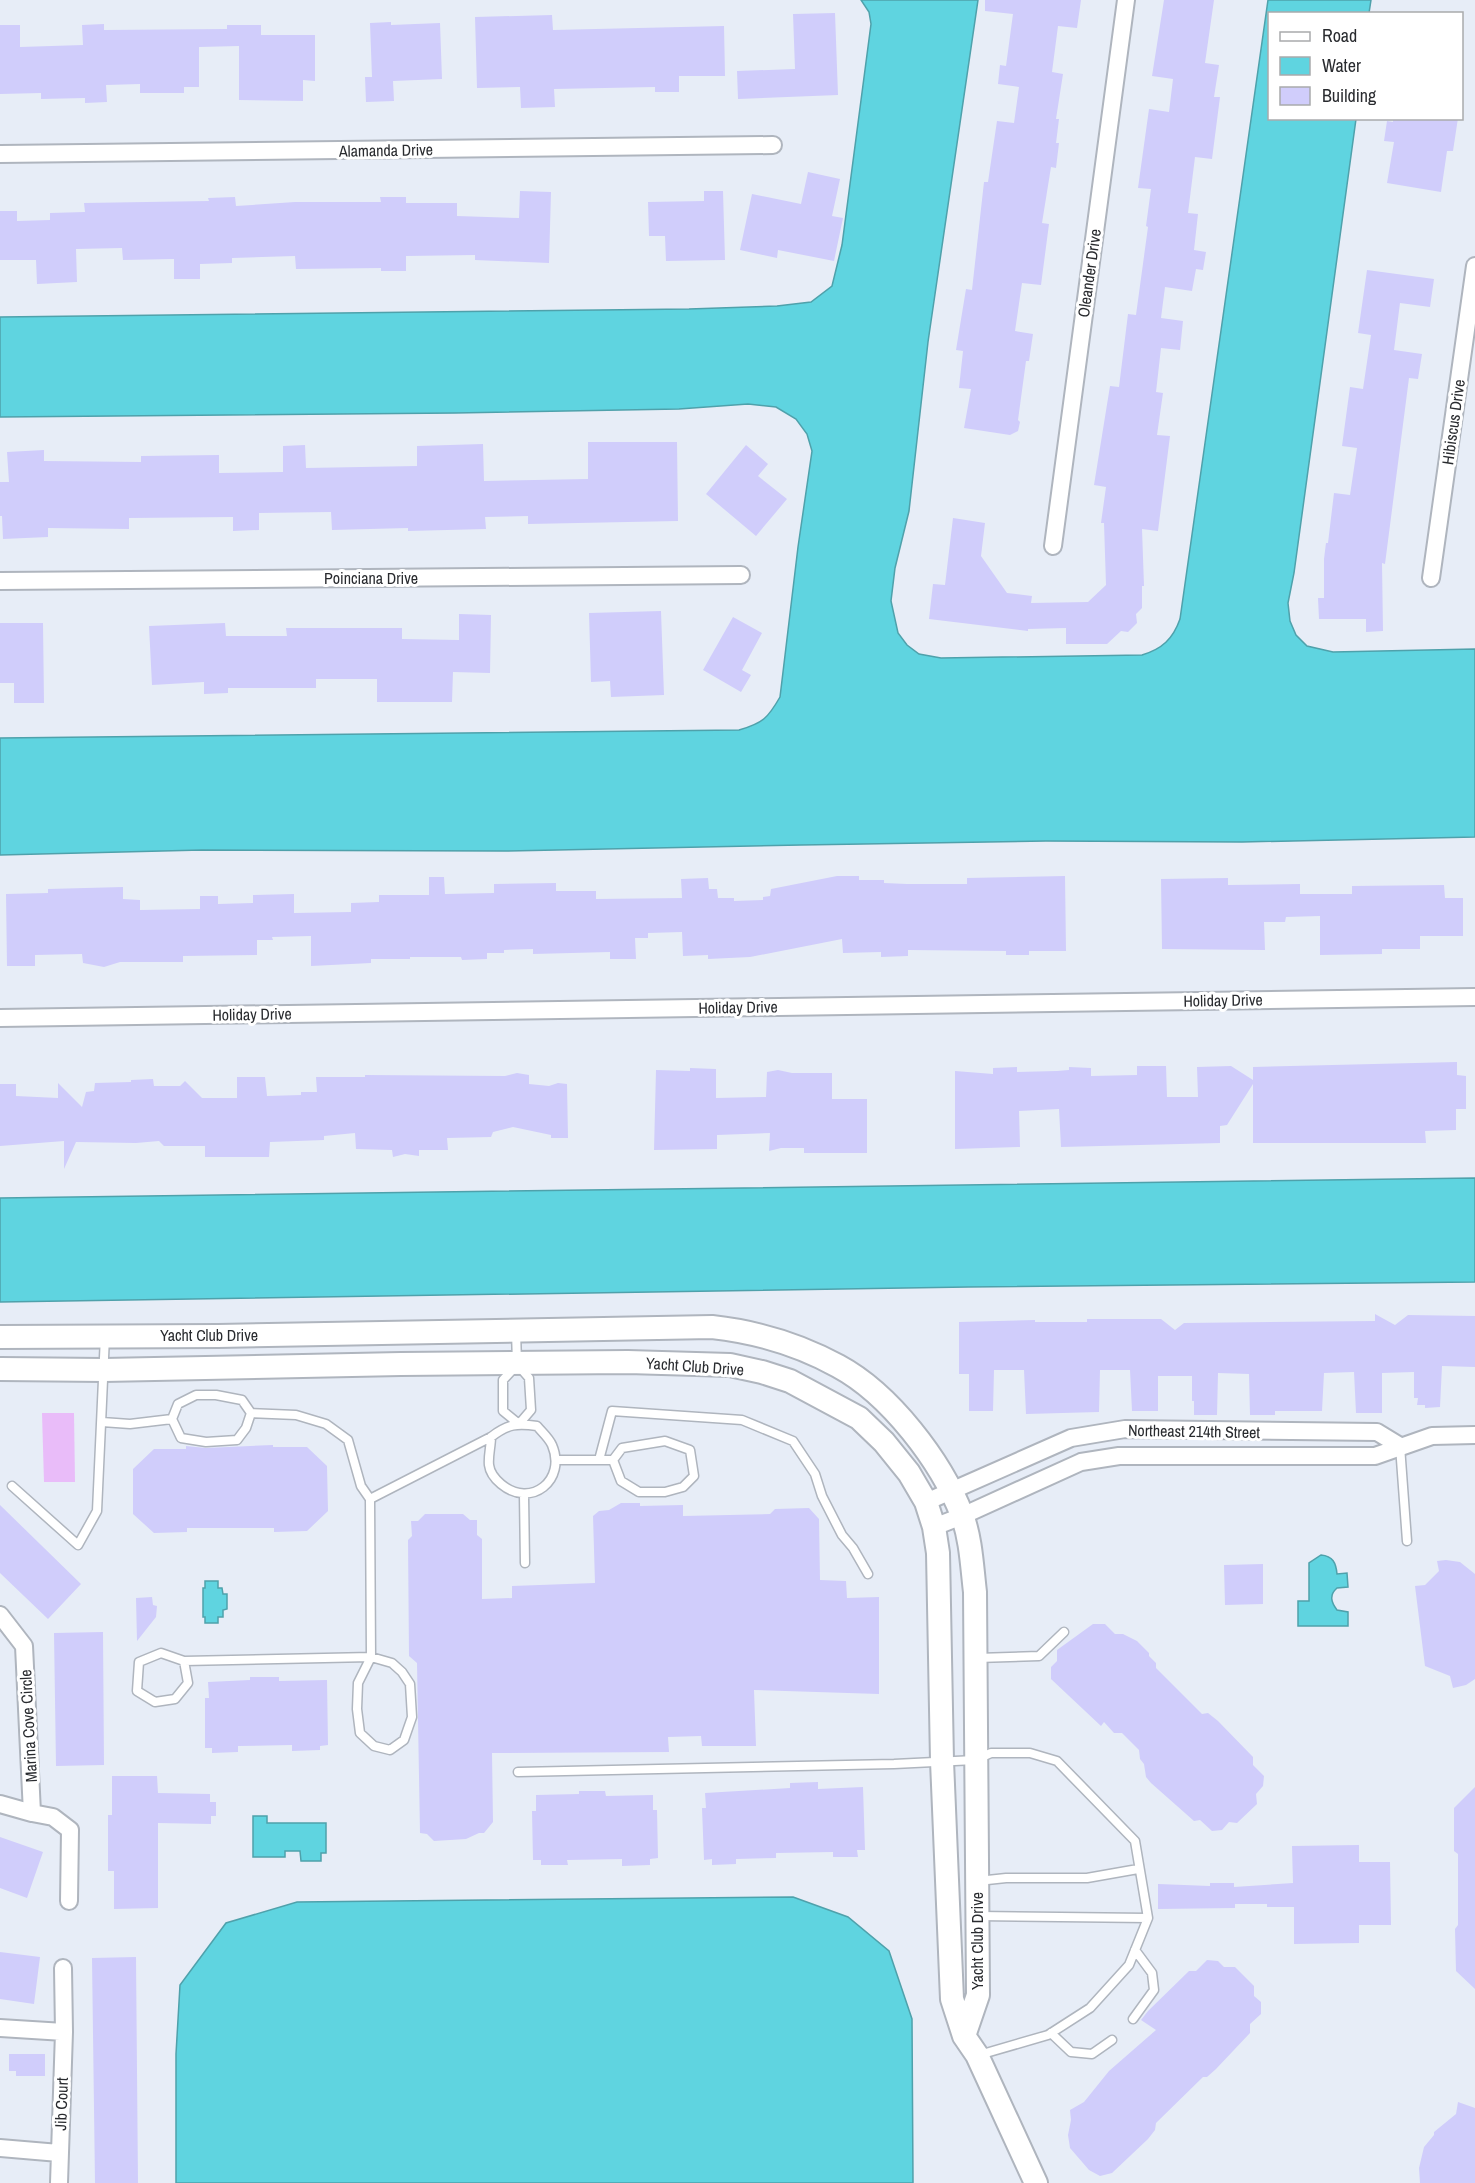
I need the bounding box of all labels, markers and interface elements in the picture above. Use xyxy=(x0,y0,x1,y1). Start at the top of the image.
legend xyxy=(1268,12,1463,120)
text: Road xyxy=(1322,23,1357,48)
text: Water xyxy=(1322,53,1361,78)
text: Building xyxy=(1322,83,1377,108)
street label: Alamanda Drive xyxy=(338,138,433,162)
street label: Oleander Drive xyxy=(1072,227,1106,319)
street label: Hibiscus Drive xyxy=(1436,378,1470,466)
street label: Poinciana Drive xyxy=(324,567,418,589)
street label: Holiday Drive xyxy=(1183,988,1263,1012)
street label: Holiday Drive xyxy=(698,995,778,1019)
street label: Holiday Drive xyxy=(212,1002,292,1026)
street label: Yacht Club Drive xyxy=(160,1324,258,1346)
street label: Yacht Club Drive xyxy=(645,1352,745,1380)
street label: Northeast 214th Street xyxy=(1128,1419,1261,1443)
street label: Marina Cove Circle xyxy=(14,1669,42,1783)
street label: Yacht Club Drive xyxy=(966,1892,988,1990)
street label: Jib Court xyxy=(49,2077,73,2131)

